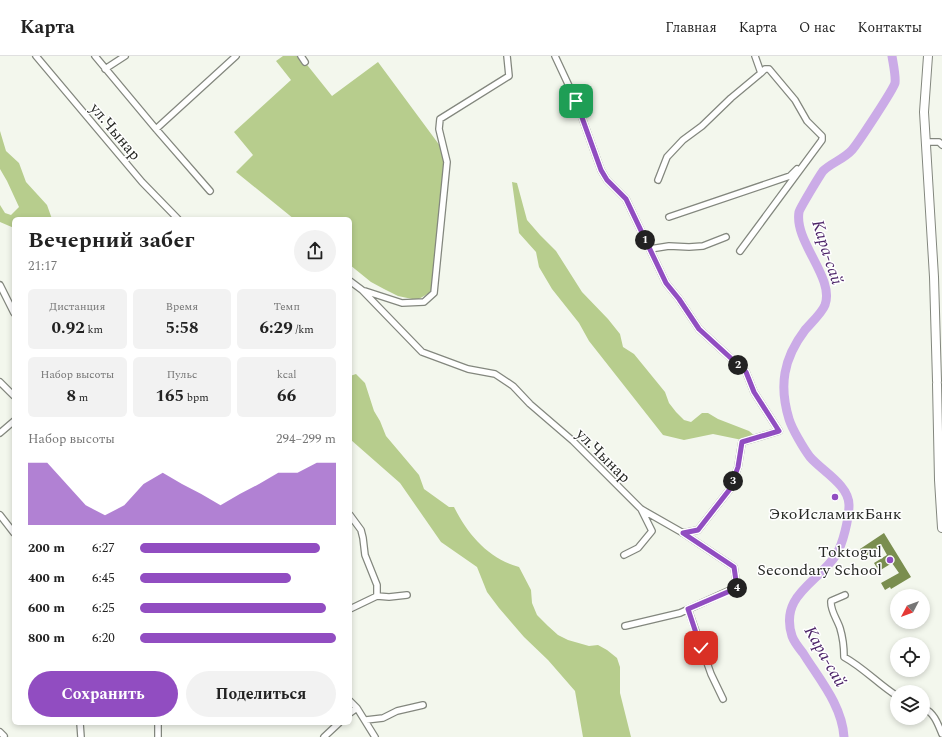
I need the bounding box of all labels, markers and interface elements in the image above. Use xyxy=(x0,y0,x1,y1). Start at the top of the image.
text: Карта xyxy=(20,13,75,42)
text: Главная xyxy=(665,17,717,38)
text: Карта xyxy=(739,17,777,38)
text: О нас xyxy=(799,17,836,38)
text: Контакты xyxy=(858,17,922,38)
pin xyxy=(559,84,593,118)
icon: arrive xyxy=(565,90,587,112)
street label: ул.Чынар xyxy=(83,97,147,166)
water label: Кара-сай xyxy=(804,216,850,288)
text: Вечерний забег xyxy=(28,224,195,257)
button: share xyxy=(294,230,336,272)
pin: 1 xyxy=(635,230,655,250)
text: 1 xyxy=(642,231,648,248)
text: 21:17 xyxy=(28,256,57,276)
text: Дистанция xyxy=(49,298,105,315)
text: Время xyxy=(166,298,198,315)
text: Темп xyxy=(274,298,300,315)
text: 0.92 xyxy=(52,315,85,341)
text: 5:58 xyxy=(165,315,199,341)
text: 6:29 xyxy=(260,315,293,341)
text: km xyxy=(85,321,103,338)
text: /km xyxy=(293,321,314,338)
pin: 2 xyxy=(728,355,748,375)
text: 2 xyxy=(735,356,741,373)
text: Набор высоты xyxy=(41,366,114,383)
text: Пульс xyxy=(167,366,197,383)
text: kcal xyxy=(277,366,297,383)
text: 8 xyxy=(66,383,76,409)
text: 165 xyxy=(155,383,184,409)
text: 66 xyxy=(277,383,296,409)
text: m xyxy=(76,389,88,406)
text: bpm xyxy=(184,389,209,406)
street label: ул.Чынар xyxy=(570,422,636,489)
text: Набор высоты xyxy=(28,429,115,449)
text: 294–299 m xyxy=(276,429,336,449)
pin: 3 xyxy=(723,471,743,491)
text: 3 xyxy=(730,472,736,489)
marker: ЭкоИсламикБанк xyxy=(830,492,840,502)
place label: ЭкоИсламикБанк xyxy=(768,502,902,526)
text: 200 m xyxy=(28,538,65,558)
text: 6:27 xyxy=(92,538,115,558)
place label: Toktogul Secondary School xyxy=(757,540,882,582)
marker: Toktogul Secondary School xyxy=(885,555,895,565)
text: 400 m xyxy=(28,568,65,588)
text: 6:45 xyxy=(92,568,115,588)
pin: 4 xyxy=(727,578,747,598)
text: 4 xyxy=(734,579,740,596)
north arrow xyxy=(890,589,930,629)
map controls xyxy=(890,589,930,725)
text: 600 m xyxy=(28,598,65,618)
text: 6:25 xyxy=(92,598,115,618)
water label: Кара-сай xyxy=(797,621,853,692)
text: 800 m xyxy=(28,628,65,648)
text: 6:20 xyxy=(92,628,115,648)
pin xyxy=(684,631,718,665)
icon: check xyxy=(690,637,712,659)
button: locate xyxy=(890,637,930,677)
button: Сохранить xyxy=(28,671,178,717)
button: Поделиться xyxy=(186,671,336,717)
button: layers xyxy=(890,685,930,725)

